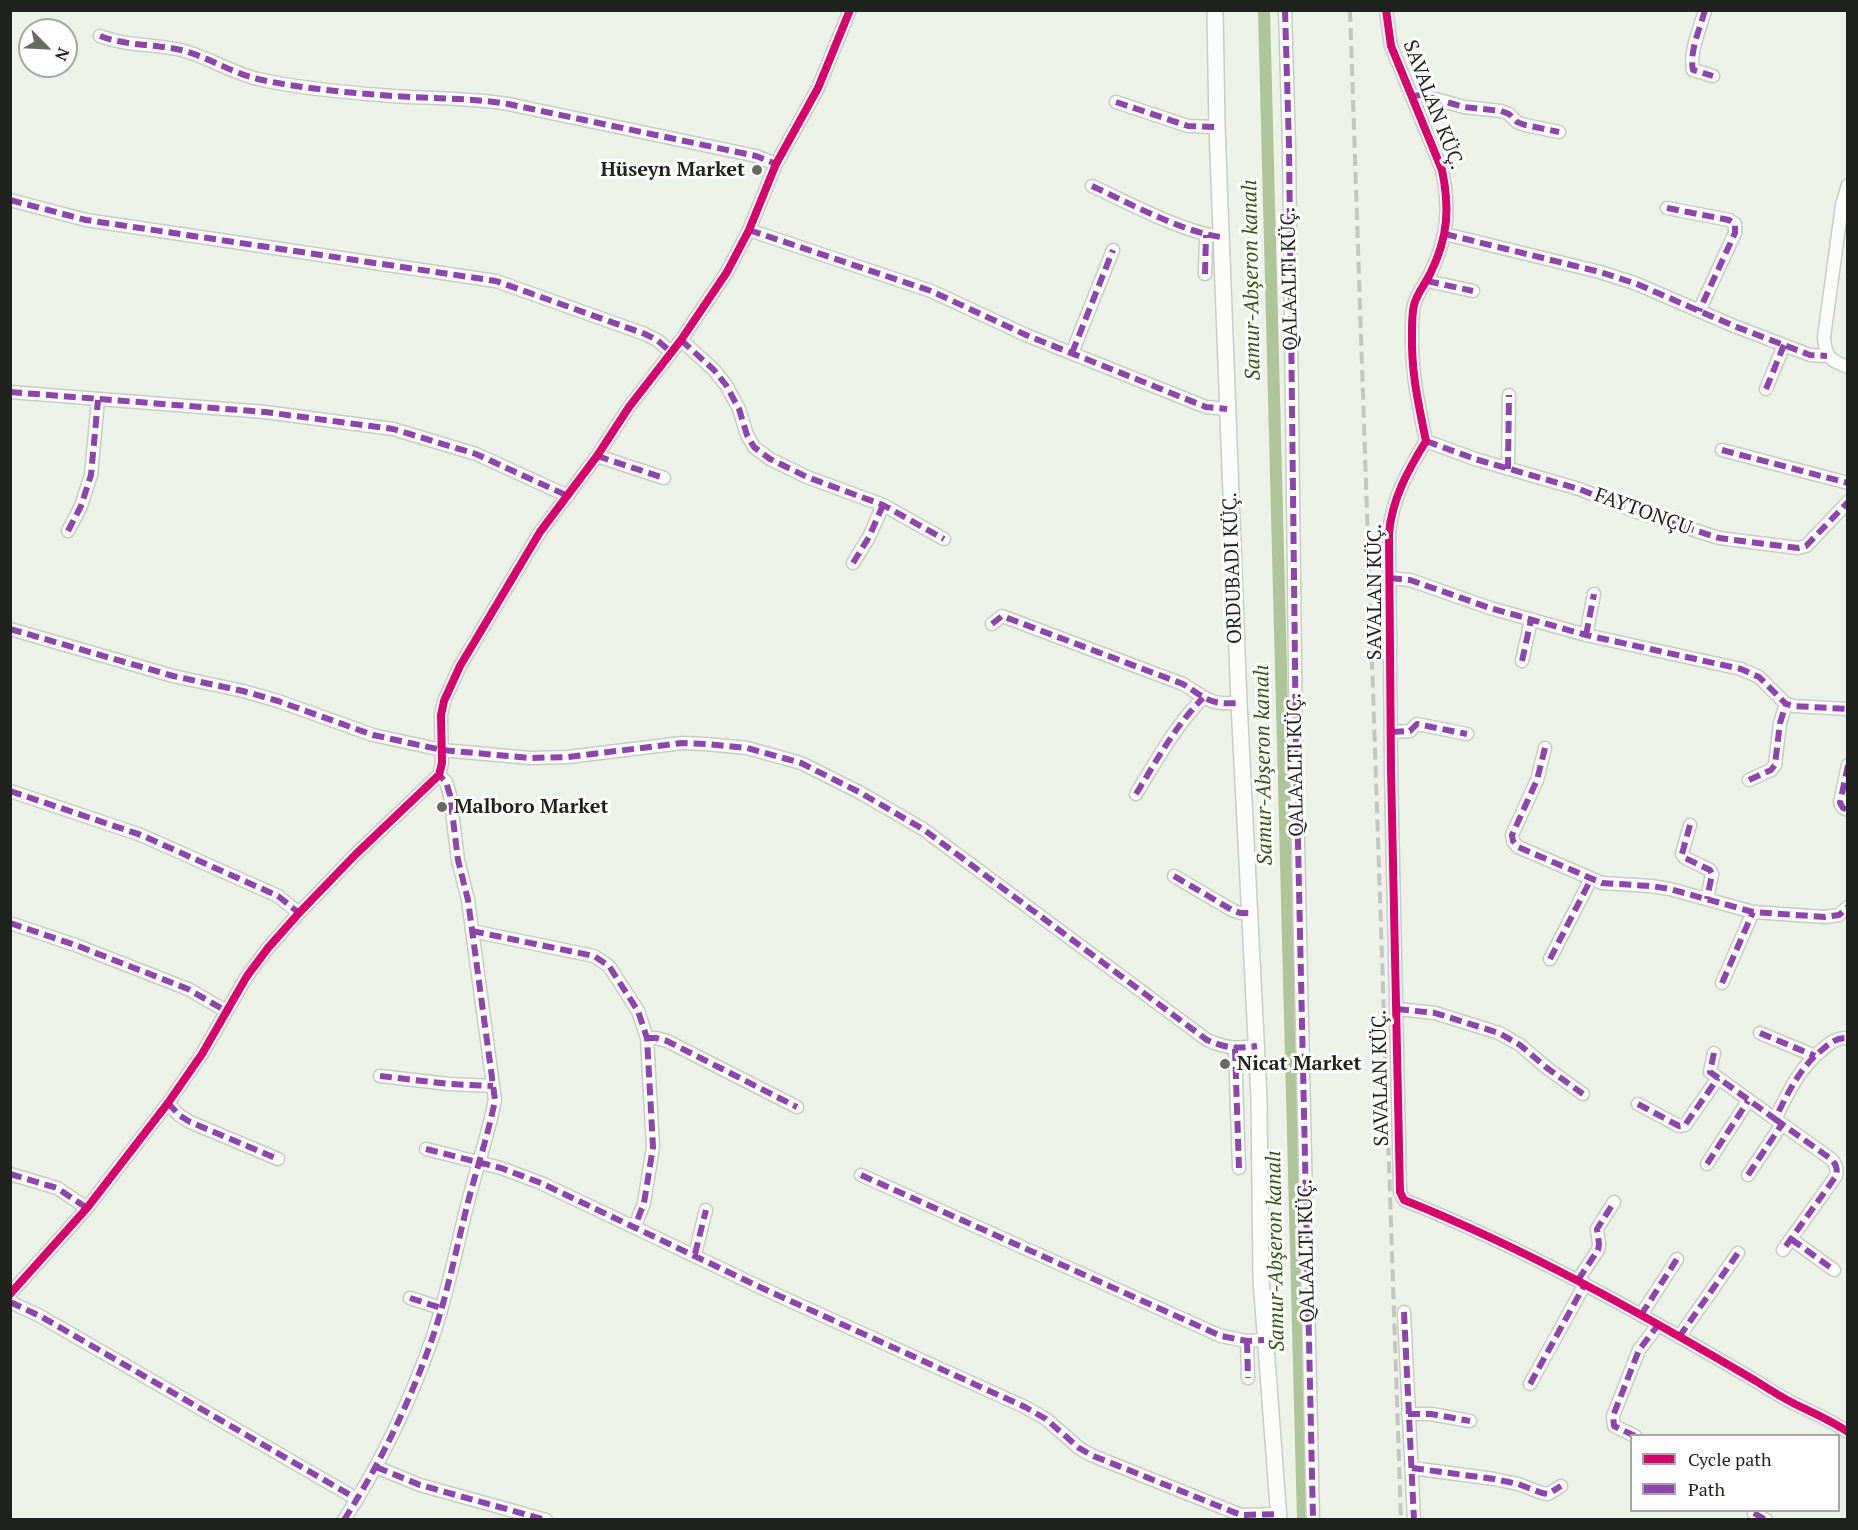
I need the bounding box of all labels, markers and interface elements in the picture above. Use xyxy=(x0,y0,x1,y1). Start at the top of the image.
north arrow xyxy=(18,18,78,78)
street label: SAVALAN KÜÇ. xyxy=(1397,37,1469,173)
text: N xyxy=(50,44,75,65)
place label: Hüseyn Market xyxy=(600,158,745,182)
marker: Hüseyn Market xyxy=(750,163,764,177)
water label: Samur-Abşeron kanalı xyxy=(1238,179,1266,381)
street label: QALAALTI KÜÇ. xyxy=(1277,207,1303,351)
street label: FAYTONÇU xyxy=(1591,483,1695,541)
street label: ORDUBADI KÜÇ. xyxy=(1218,492,1248,644)
street label: SAVALAN KÜÇ. xyxy=(1363,524,1387,660)
water label: Samur-Abşeron kanalı xyxy=(1250,664,1278,866)
street label: QALAALTI KÜÇ. xyxy=(1283,693,1309,837)
place label: Malboro Market xyxy=(454,795,608,819)
marker: Malboro Market xyxy=(435,800,449,814)
street label: SAVALAN KÜÇ. xyxy=(1368,1010,1394,1146)
place label: Nicat Market xyxy=(1237,1052,1361,1076)
marker: Nicat Market xyxy=(1218,1057,1232,1071)
water label: Samur-Abşeron kanalı xyxy=(1262,1150,1290,1352)
street label: QALAALTI KÜÇ. xyxy=(1294,1179,1320,1323)
legend xyxy=(1630,1434,1840,1512)
text: Cycle path xyxy=(1688,1447,1772,1471)
text: Path xyxy=(1688,1477,1725,1501)

